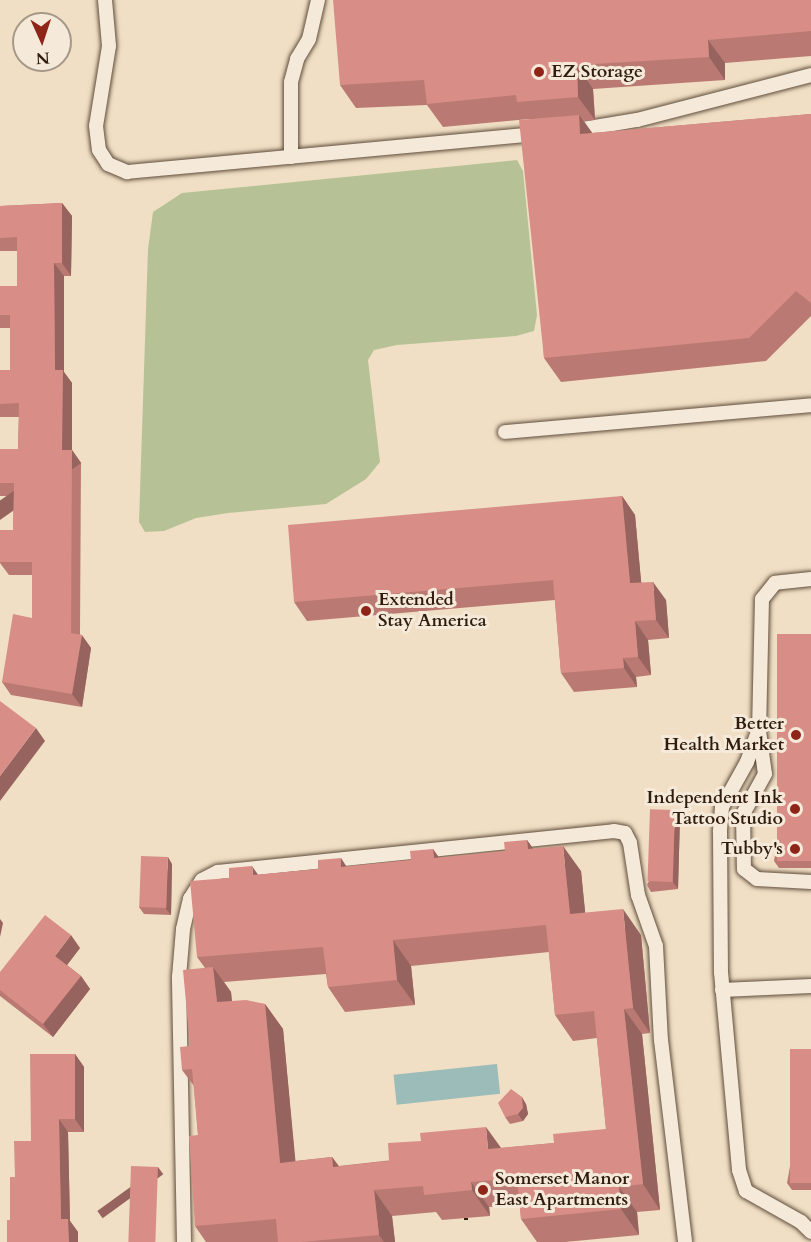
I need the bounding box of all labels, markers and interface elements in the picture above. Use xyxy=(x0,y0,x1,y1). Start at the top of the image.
north arrow xyxy=(12,12,72,72)
text: N xyxy=(35,47,50,69)
place label: EZ Storage xyxy=(551,61,643,83)
marker: EZ Storage xyxy=(532,65,546,79)
place label: Extended Stay America xyxy=(378,590,487,632)
marker: Extended Stay America xyxy=(359,604,373,618)
place label: Better Health Market xyxy=(663,714,784,756)
marker: Better Health Market xyxy=(789,728,803,742)
place label: Independent Ink Tattoo Studio xyxy=(646,788,783,830)
marker: Independent Ink Tattoo Studio xyxy=(788,802,802,816)
place label: Tubby's xyxy=(721,838,783,860)
marker: Tubby's xyxy=(788,842,802,856)
place label: Somerset Manor East Apartments xyxy=(495,1169,629,1212)
marker: Somerset Manor East Apartments xyxy=(476,1183,490,1197)

